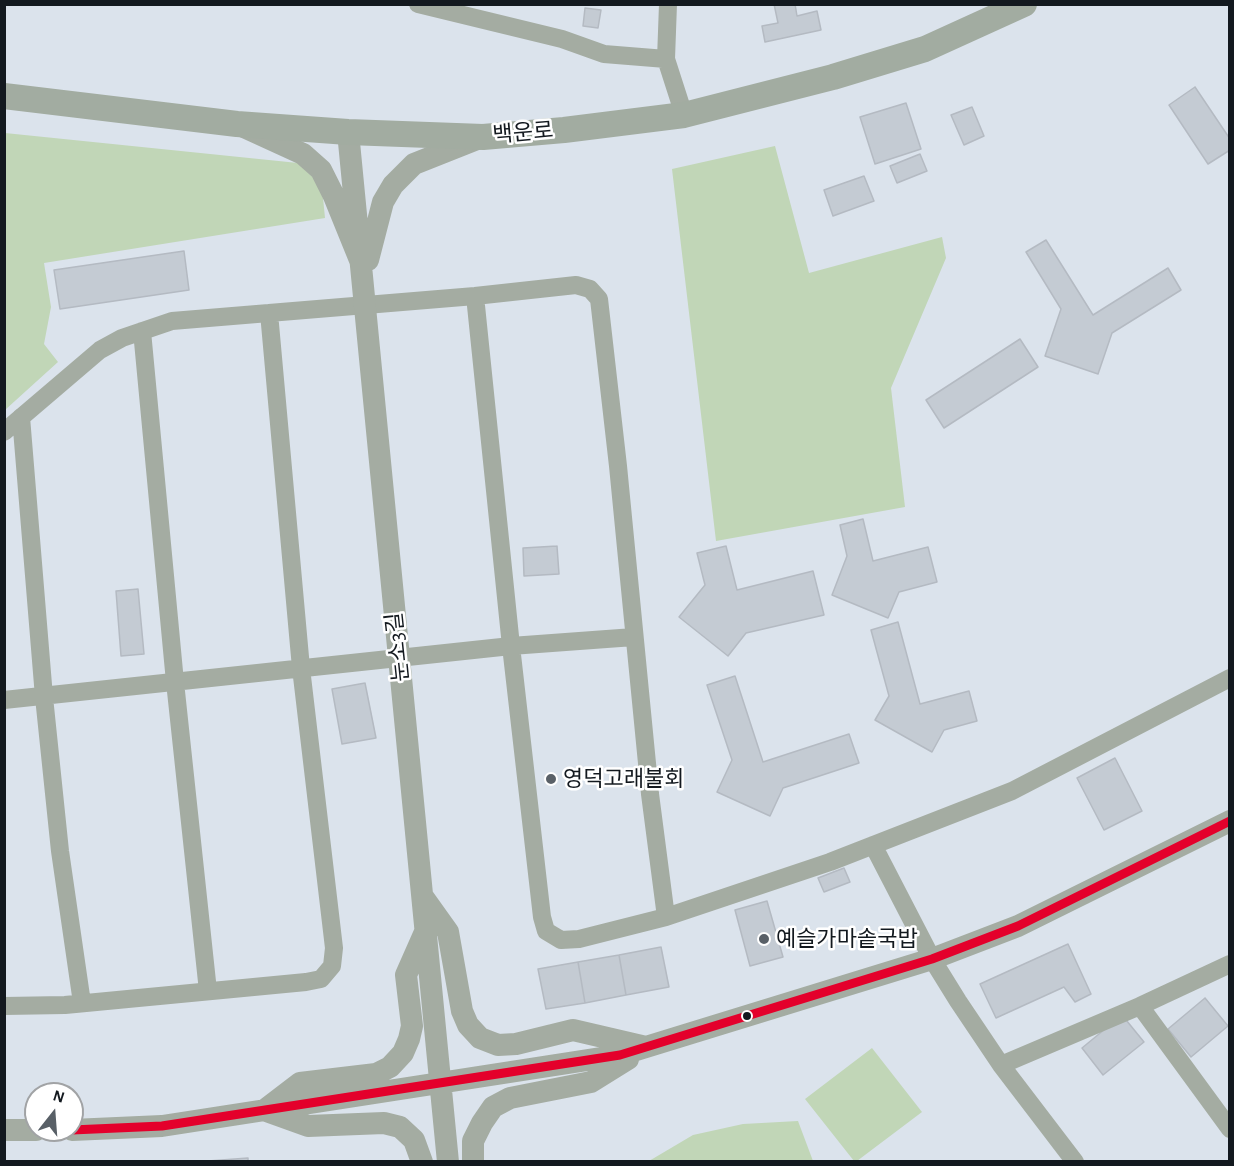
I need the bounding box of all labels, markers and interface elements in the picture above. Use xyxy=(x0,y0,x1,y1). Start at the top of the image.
street label: 백운로 xyxy=(492,117,554,149)
street label: 눈소3길 xyxy=(381,611,415,683)
place label: 영덕고래불회 xyxy=(563,766,684,792)
marker: 영덕고래불회 xyxy=(544,772,558,786)
place label: 예슬가마솥국밥 xyxy=(776,926,918,952)
marker: 예슬가마솥국밥 xyxy=(757,932,771,946)
unlabelled marker xyxy=(741,1010,753,1022)
north arrow xyxy=(24,1082,84,1142)
text: N xyxy=(51,1087,66,1106)

